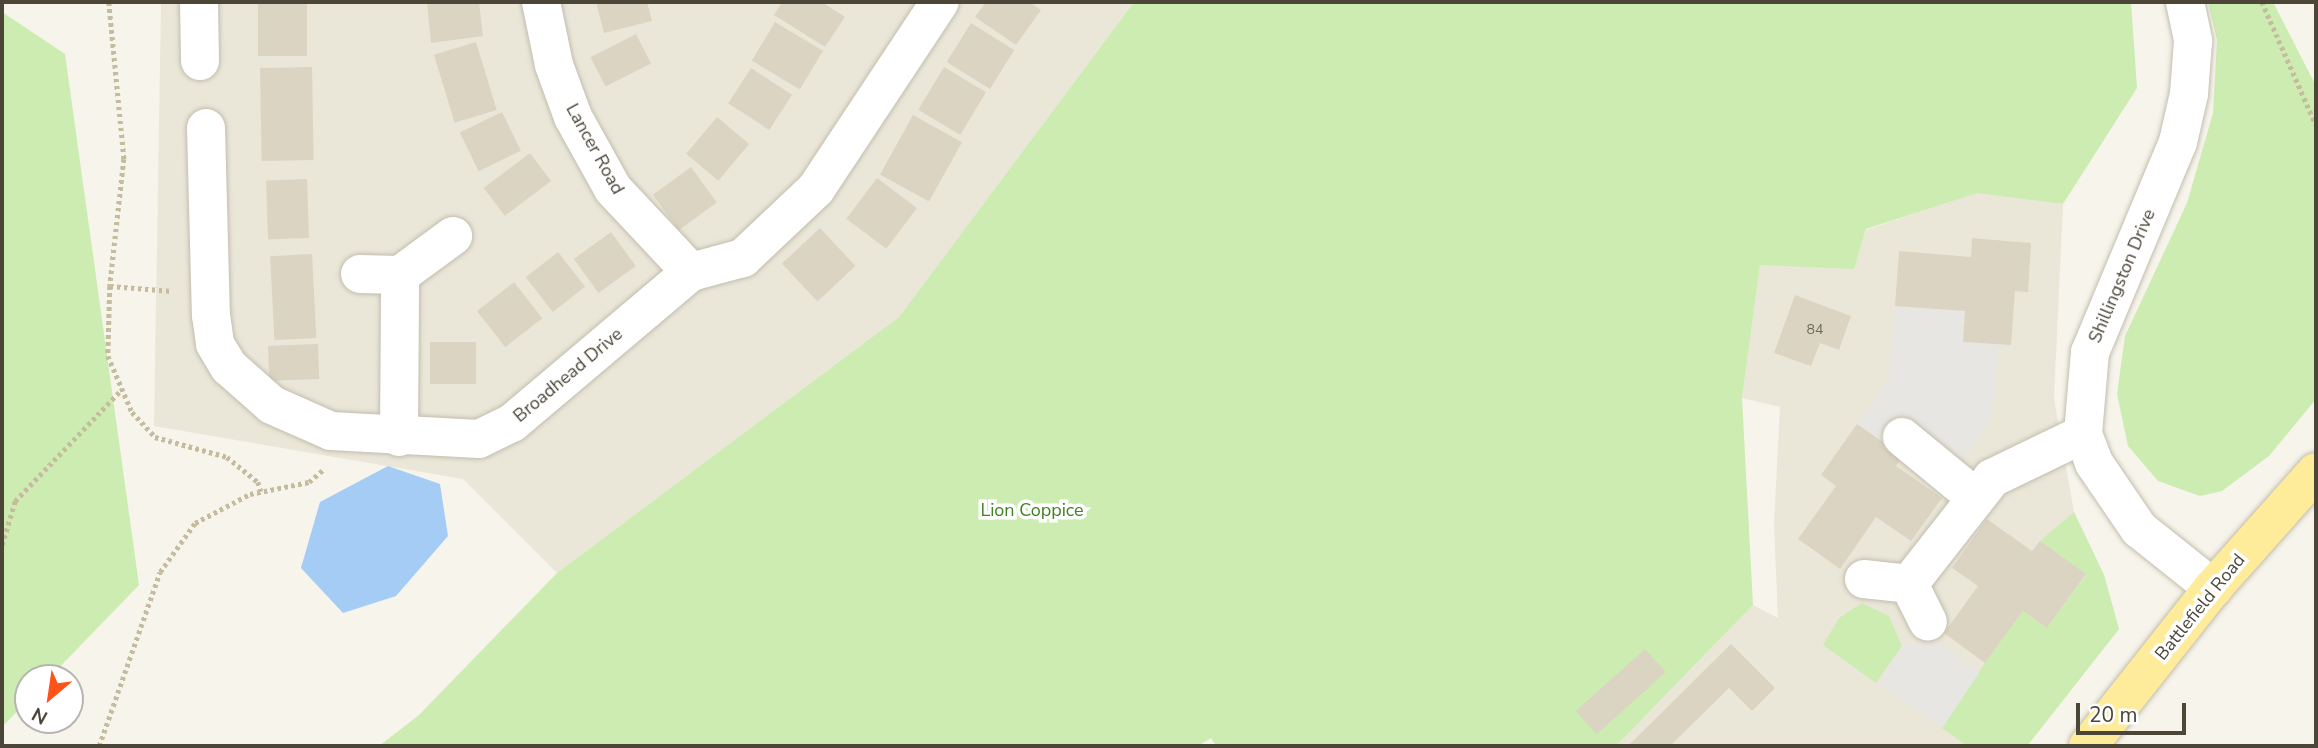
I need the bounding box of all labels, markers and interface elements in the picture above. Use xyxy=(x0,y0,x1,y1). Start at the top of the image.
street label: Lancer Road xyxy=(561,100,629,198)
street label: Shillingston Drive xyxy=(2084,206,2160,346)
house number: 84 xyxy=(1807,322,1823,338)
street label: Broadhead Drive xyxy=(509,323,627,427)
park label: Lion Coppice xyxy=(980,499,1084,521)
street label: Battlefield Road xyxy=(2150,549,2250,665)
north arrow xyxy=(14,664,84,734)
scale bar xyxy=(2080,688,2190,732)
text: N xyxy=(27,701,52,730)
text: 20 m xyxy=(2089,701,2138,729)

